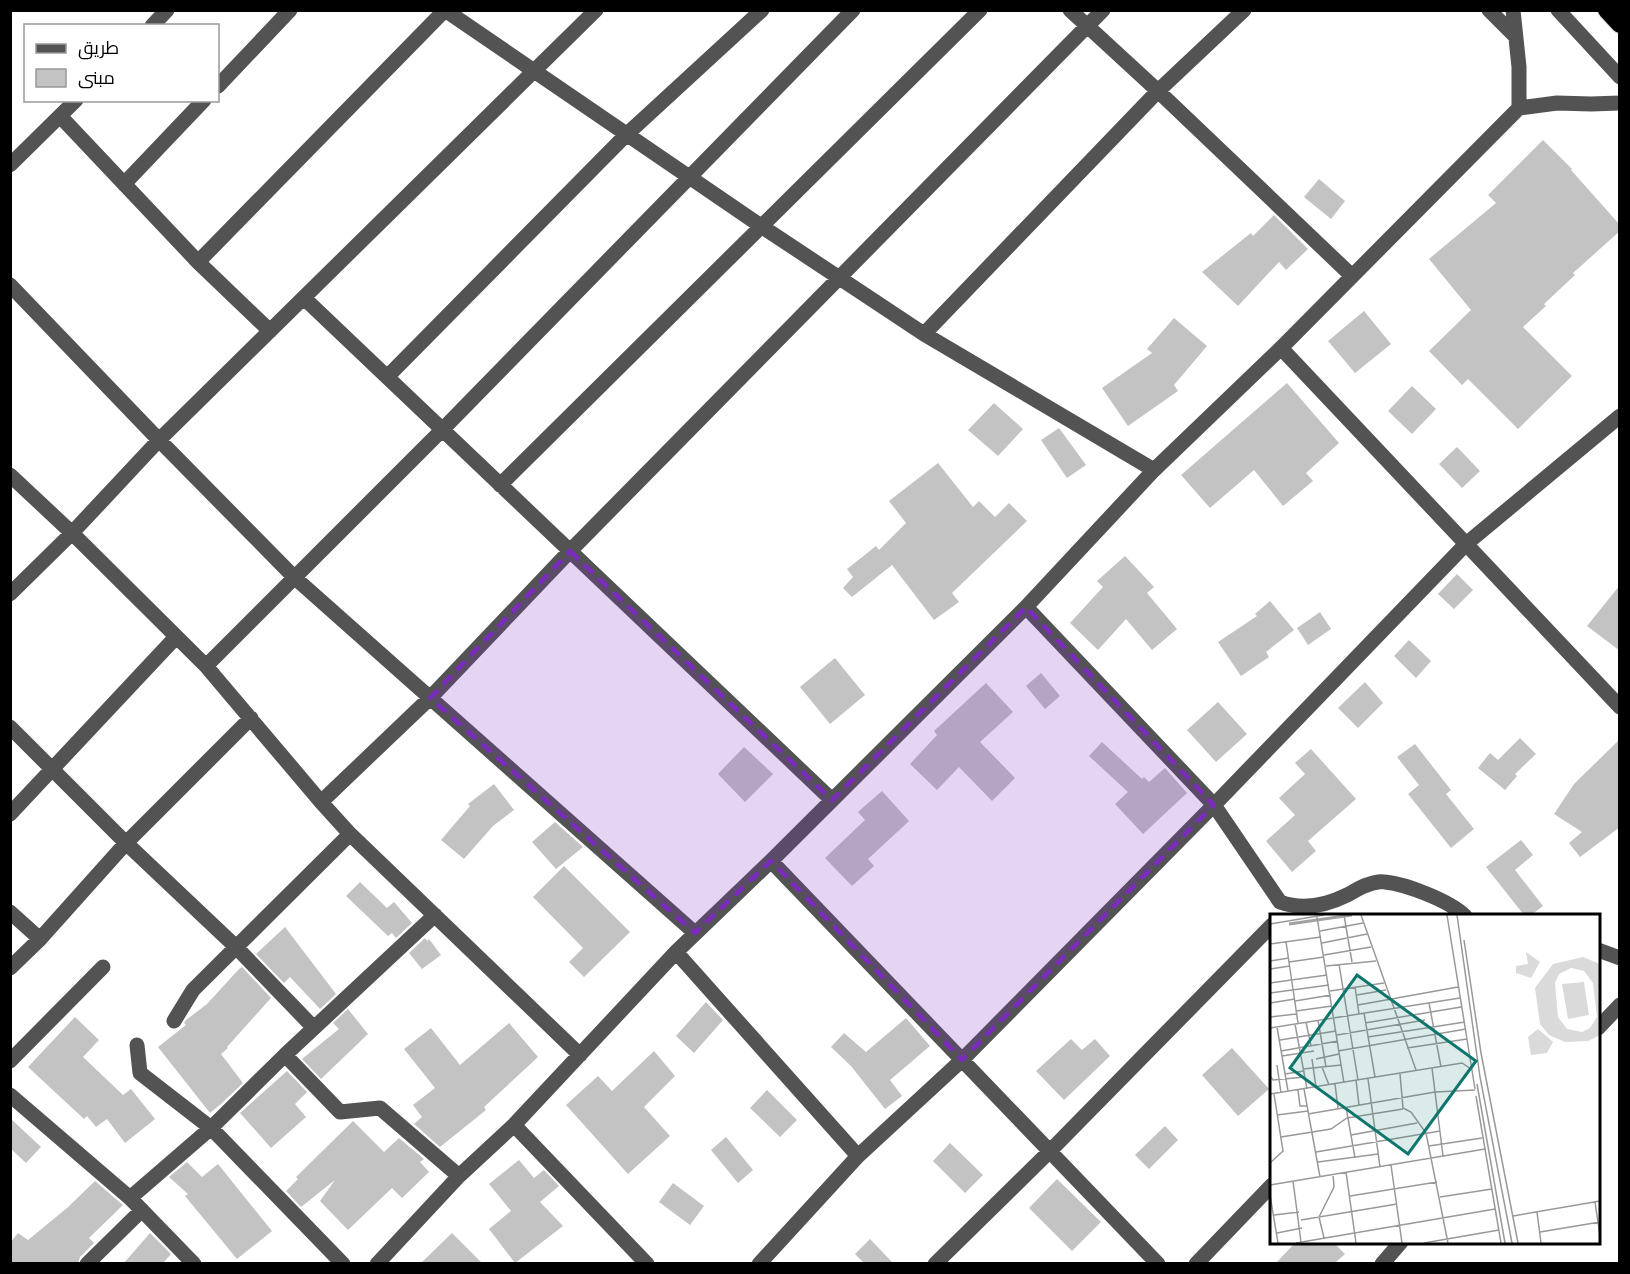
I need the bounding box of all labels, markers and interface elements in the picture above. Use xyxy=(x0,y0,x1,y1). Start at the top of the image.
legend xyxy=(24,24,219,102)
text: طريق xyxy=(78,36,119,60)
text: مبنى xyxy=(78,66,115,89)
inset map xyxy=(1270,914,1600,1244)

